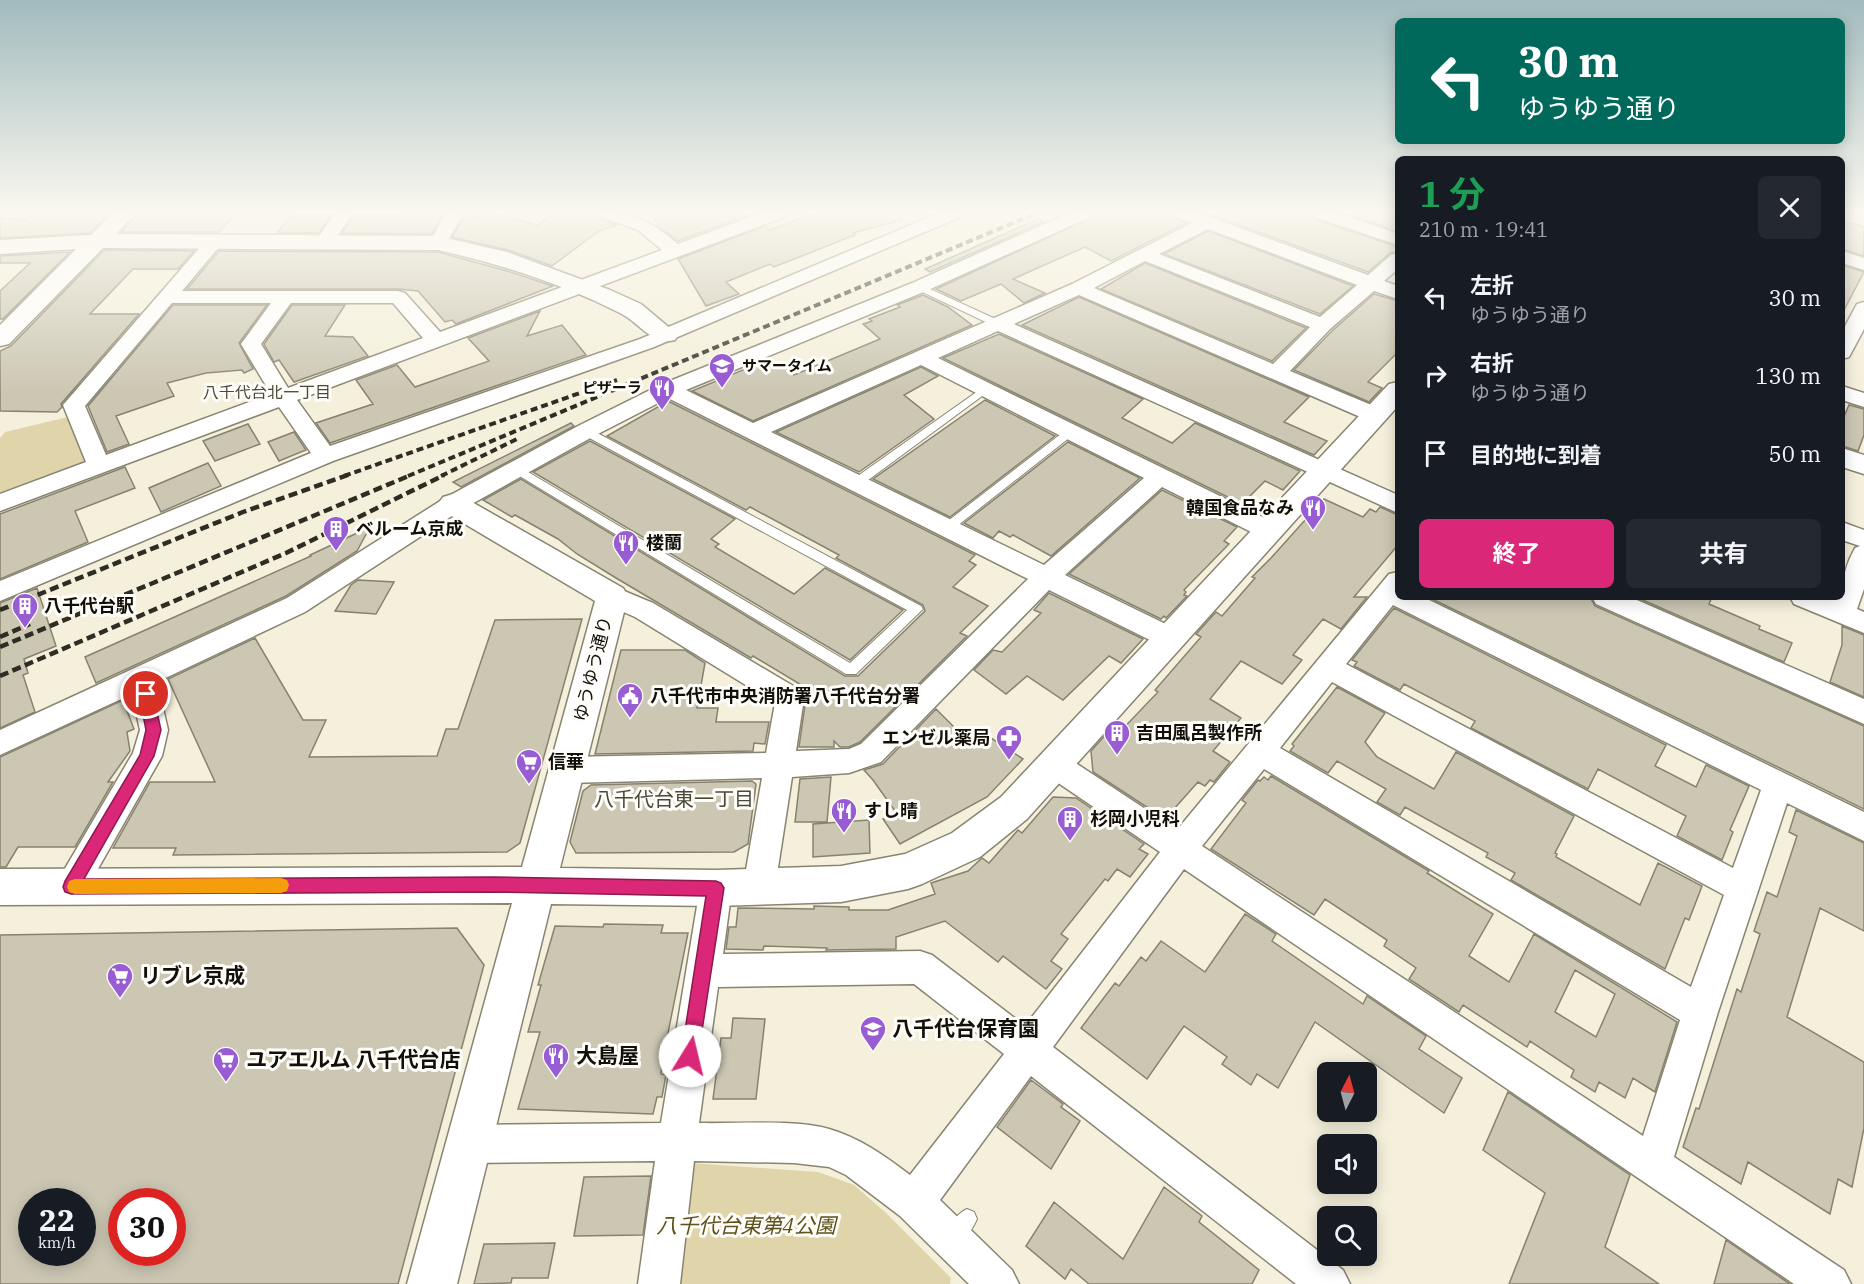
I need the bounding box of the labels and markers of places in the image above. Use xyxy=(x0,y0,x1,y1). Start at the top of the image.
school or university icon: サマータイム xyxy=(707,351,737,389)
place label: サマータイム xyxy=(742,356,832,375)
restaurant icon: ピザーラ xyxy=(647,373,677,411)
place label: ピザーラ xyxy=(582,378,642,397)
restaurant icon: 韓国食品なみ xyxy=(1298,493,1328,531)
place label: 韓国食品なみ xyxy=(1186,496,1294,519)
building icon: ベルーム京成 xyxy=(321,514,351,552)
place label: ベルーム京成 xyxy=(356,517,463,540)
restaurant icon: 楼蘭 xyxy=(611,528,641,566)
place label: 楼蘭 xyxy=(646,531,682,554)
building icon: 八千代台駅 xyxy=(10,591,40,629)
place label: 八千代台駅 xyxy=(44,594,134,617)
pin xyxy=(120,668,171,719)
public building icon: 八千代市中央消防署八千代台分署 xyxy=(615,681,645,719)
place label: 八千代市中央消防署八千代台分署 xyxy=(650,684,920,707)
building icon: 吉田風呂製作所 xyxy=(1102,718,1132,756)
place label: 吉田風呂製作所 xyxy=(1136,721,1262,744)
pharmacy icon: エンゼル薬局 xyxy=(994,723,1024,761)
place label: エンゼル薬局 xyxy=(882,726,990,749)
supermarket icon: 信華 xyxy=(514,747,544,785)
place label: 信華 xyxy=(548,750,584,773)
restaurant icon: すし晴 xyxy=(829,796,859,834)
place label: すし晴 xyxy=(864,799,918,822)
building icon: 杉岡小児科 xyxy=(1055,804,1085,842)
place label: 杉岡小児科 xyxy=(1090,807,1180,830)
supermarket icon: リブレ京成 xyxy=(105,961,135,999)
place label: リブレ京成 xyxy=(140,961,245,989)
school or university icon: 八千代台保育園 xyxy=(858,1014,888,1052)
place label: 八千代台保育園 xyxy=(892,1014,1039,1042)
restaurant icon: 大島屋 xyxy=(541,1041,571,1079)
place label: 大島屋 xyxy=(576,1041,639,1069)
supermarket icon: ユアエルム 八千代台店 xyxy=(211,1045,241,1083)
place label: ユアエルム 八千代台店 xyxy=(246,1045,460,1073)

